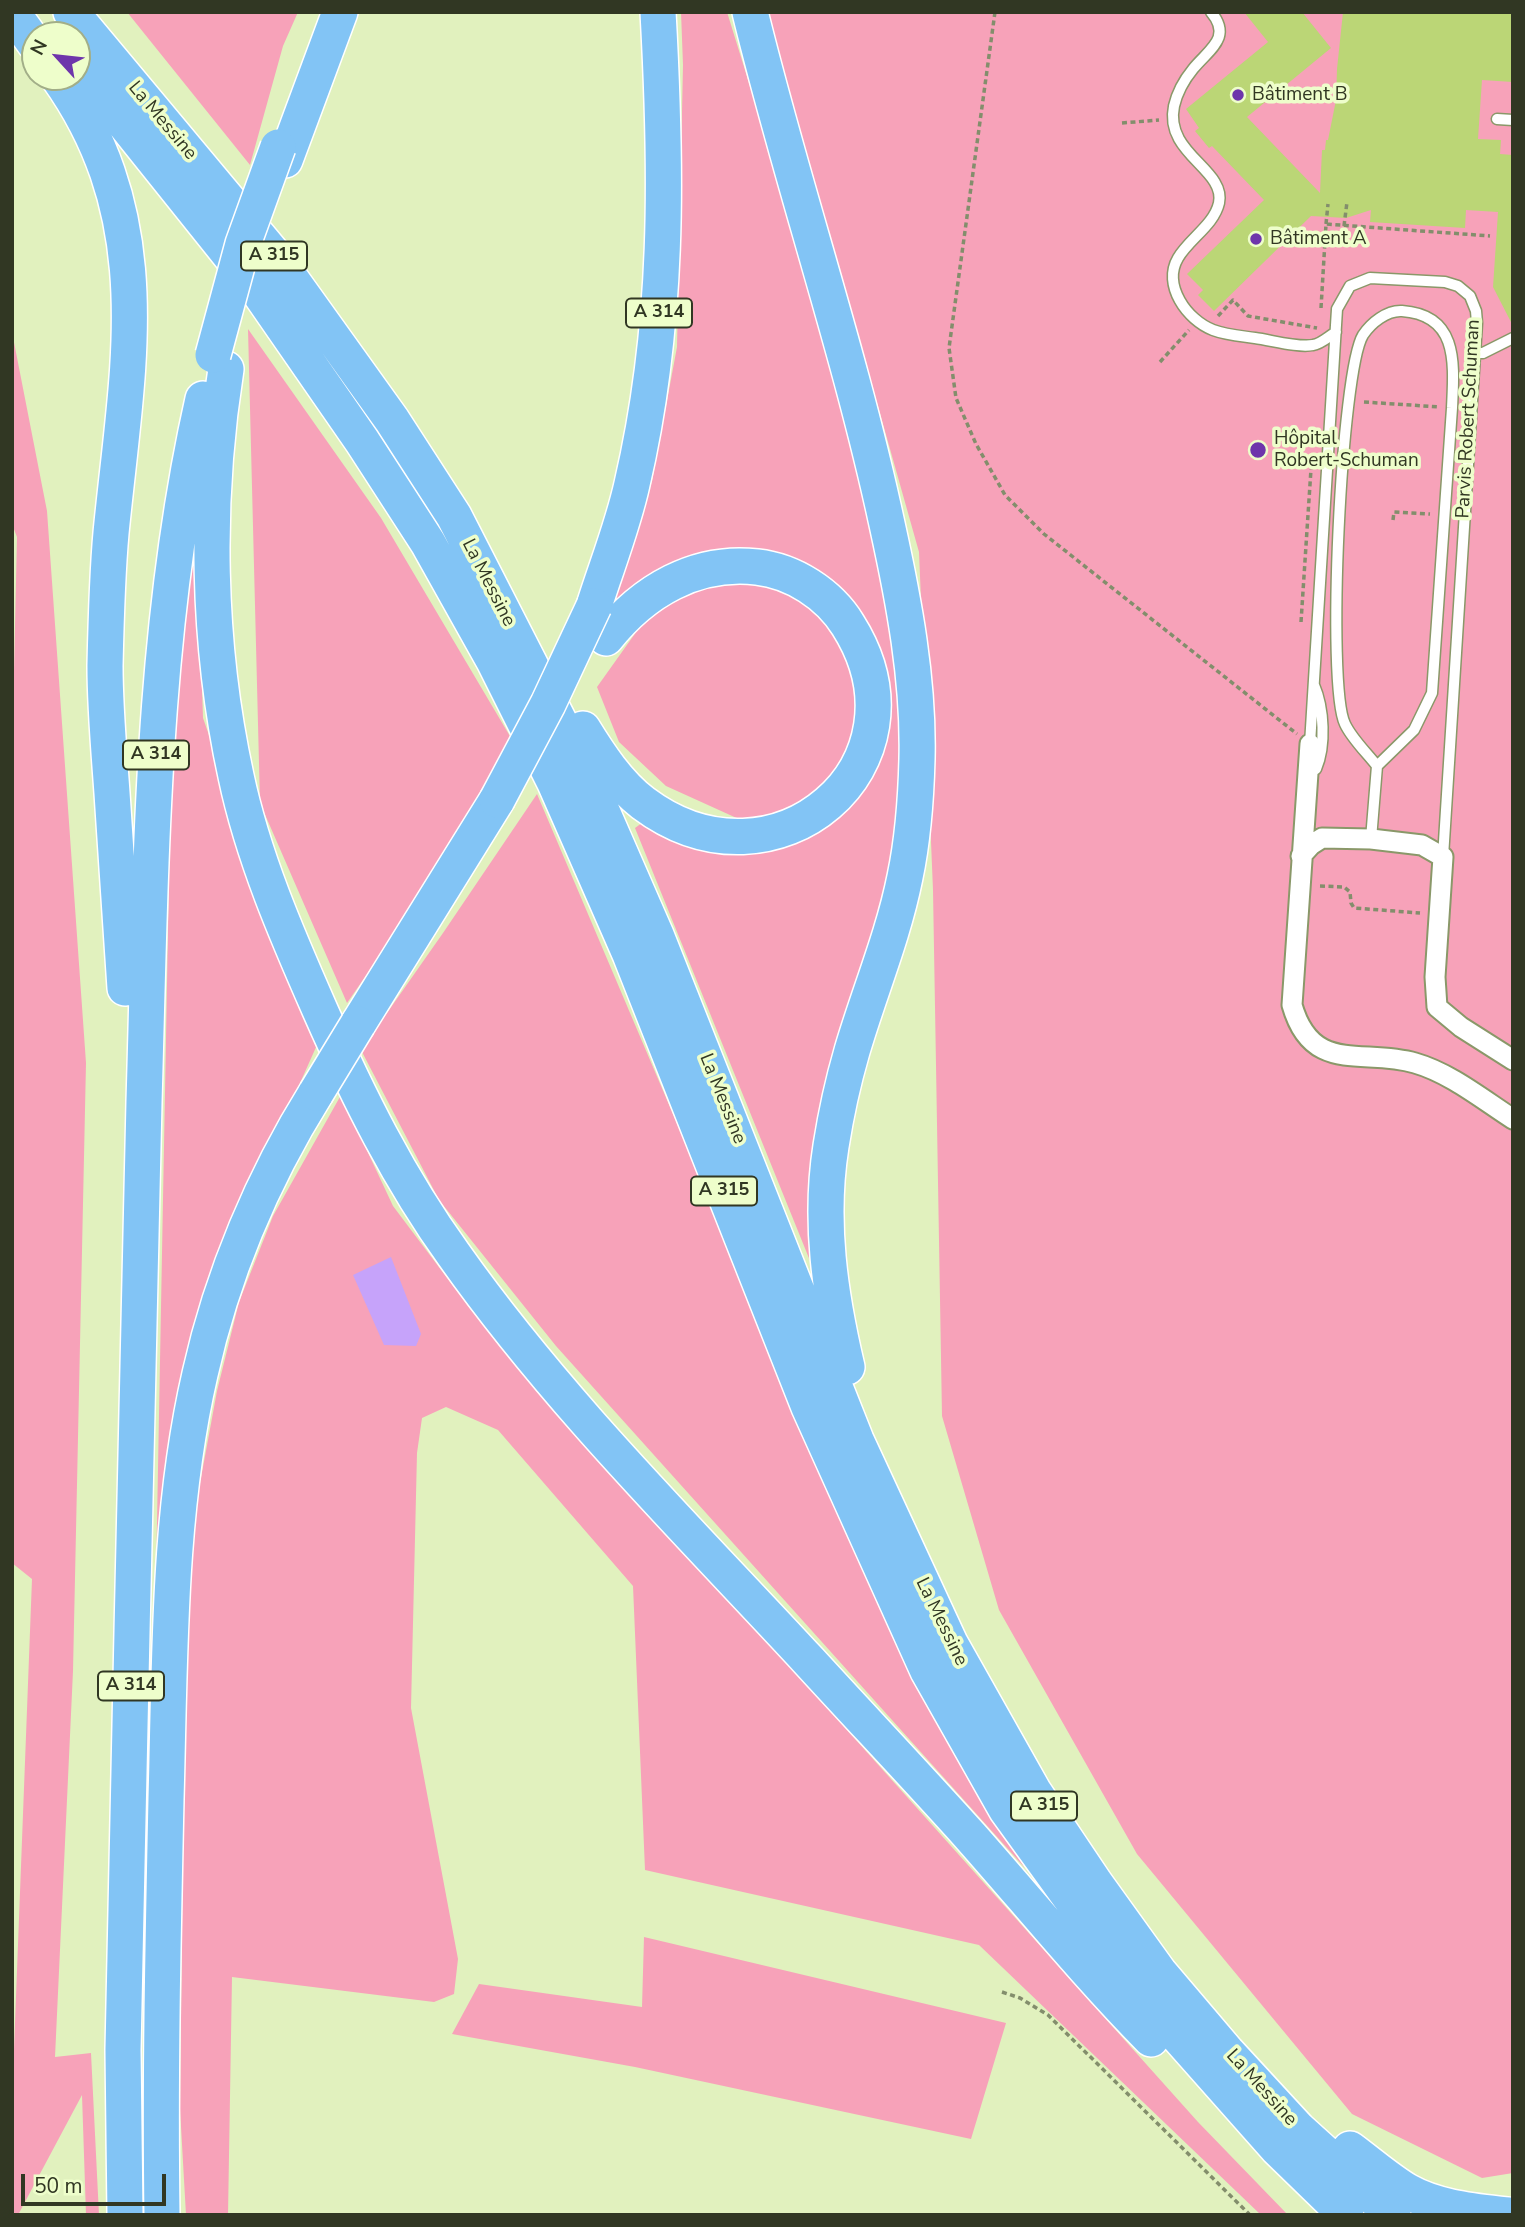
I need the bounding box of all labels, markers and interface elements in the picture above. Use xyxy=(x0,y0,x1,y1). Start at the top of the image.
north arrow xyxy=(21,21,91,91)
text: N xyxy=(24,35,54,60)
street label: La Messine xyxy=(123,77,201,165)
place label: Bâtiment B xyxy=(1252,84,1348,106)
marker: Bâtiment B xyxy=(1230,87,1246,103)
place label: Bâtiment A xyxy=(1270,228,1367,250)
marker: Bâtiment A xyxy=(1248,231,1264,247)
road number: A 315 xyxy=(241,242,307,270)
road number: A 314 xyxy=(626,298,692,328)
street label: Parvis Robert Schuman xyxy=(1452,319,1486,519)
place label: Hôpital Robert-Schuman xyxy=(1274,428,1419,472)
marker: Hôpital Robert-Schuman xyxy=(1248,440,1268,460)
street label: La Messine xyxy=(456,535,520,631)
road number: A 314 xyxy=(123,740,189,770)
street label: La Messine xyxy=(694,1051,750,1147)
road number: A 315 xyxy=(691,1176,757,1206)
street label: La Messine xyxy=(910,1574,972,1670)
road number: A 314 xyxy=(98,1672,164,1700)
road number: A 315 xyxy=(1011,1792,1077,1820)
street label: La Messine xyxy=(1221,2045,1301,2131)
scale bar xyxy=(24,2160,170,2204)
text: 50 m xyxy=(34,2172,83,2200)

